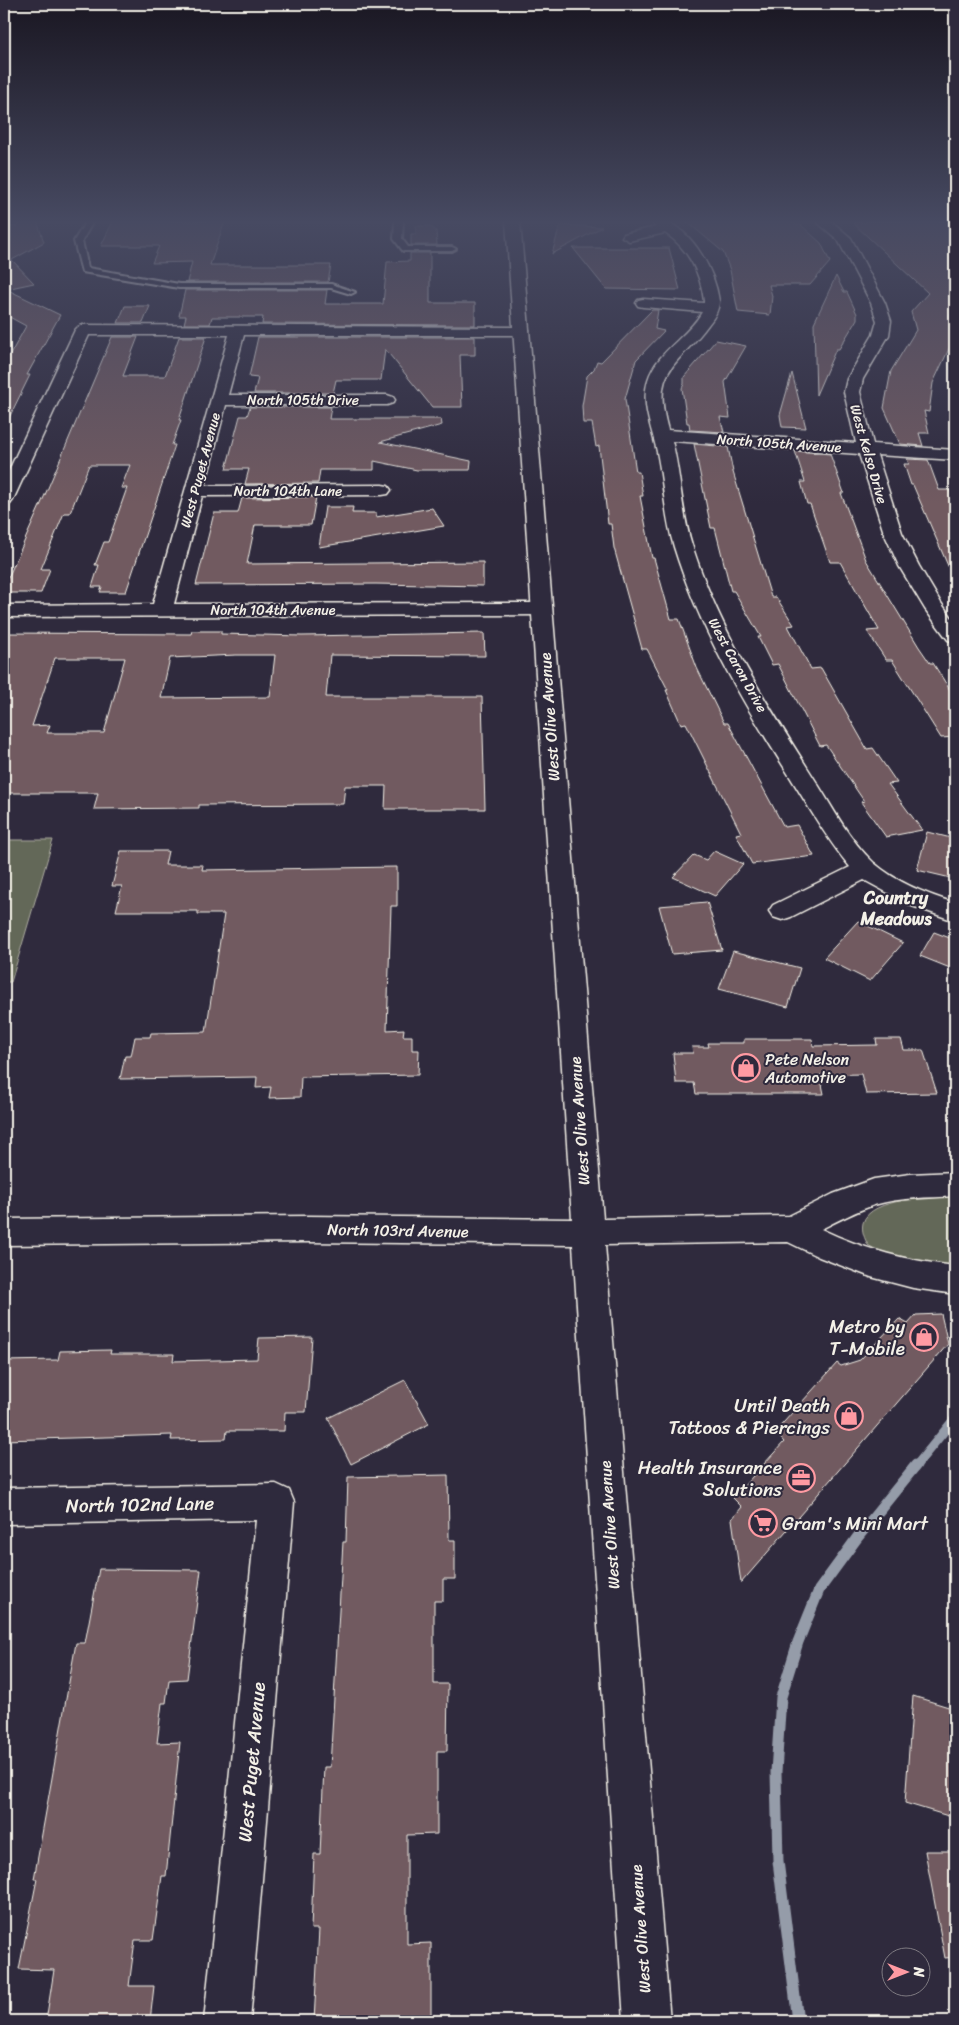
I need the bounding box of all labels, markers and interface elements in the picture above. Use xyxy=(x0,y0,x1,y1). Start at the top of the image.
street label: North 105th Drive xyxy=(247,388,359,413)
street label: West Kelso Drive xyxy=(842,401,895,507)
street label: West Puget Avenue xyxy=(173,410,228,530)
street label: North 105th Avenue xyxy=(716,427,842,460)
street label: North 104th Lane xyxy=(234,479,342,504)
street label: North 104th Avenue xyxy=(210,598,336,623)
street label: West Caron Drive xyxy=(701,613,774,717)
street label: West Olive Avenue xyxy=(531,651,568,782)
district label: Country Meadows xyxy=(859,882,932,935)
place label: Pete Nelson Automotive xyxy=(764,1045,850,1092)
shop icon: Pete Nelson Automotive xyxy=(731,1053,761,1083)
street label: West Olive Avenue xyxy=(561,1055,598,1186)
street label: North 103rd Avenue xyxy=(327,1215,469,1246)
place label: Metro by T-Mobile xyxy=(829,1310,905,1365)
shop icon: Metro by T-Mobile xyxy=(909,1322,939,1352)
place label: Until Death Tattoos & Piercings xyxy=(668,1389,830,1444)
shop icon: Until Death Tattoos & Piercings xyxy=(834,1401,864,1431)
place label: Health Insurance Solutions xyxy=(638,1451,782,1506)
street label: West Olive Avenue xyxy=(591,1459,628,1590)
office icon: Health Insurance Solutions xyxy=(786,1463,816,1493)
street label: North 102nd Lane xyxy=(65,1487,215,1522)
place label: Gram's Mini Mart xyxy=(782,1507,929,1540)
supermarket icon: Gram's Mini Mart xyxy=(748,1508,778,1538)
street label: West Puget Avenue xyxy=(228,1681,275,1843)
street label: West Olive Avenue xyxy=(622,1863,659,1994)
north arrow xyxy=(882,1948,932,1998)
text: N xyxy=(906,1966,931,1977)

